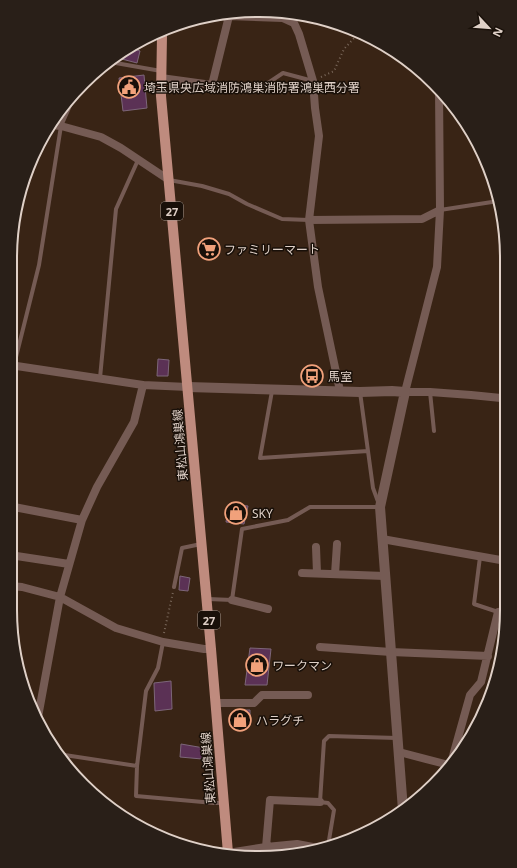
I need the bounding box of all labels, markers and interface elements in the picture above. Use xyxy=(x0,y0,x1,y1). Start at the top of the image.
north arrow xyxy=(469,8,509,48)
text: N xyxy=(490,25,507,40)
public building icon: 埼玉県央広域消防鴻巣消防署鴻巣西分署 xyxy=(116,74,142,100)
place label: 埼玉県央広域消防鴻巣消防署鴻巣西分署 xyxy=(144,79,360,96)
road number: 27 xyxy=(161,202,183,220)
supermarket icon: ファミリーマート xyxy=(196,236,222,262)
place label: ファミリーマート xyxy=(224,241,320,258)
bus stop icon: 馬室 xyxy=(299,363,325,389)
place label: 馬室 xyxy=(328,368,352,385)
street label: 東松山鴻巣線 xyxy=(168,408,192,482)
shop icon: SKY xyxy=(223,500,249,526)
place label: SKY xyxy=(252,505,273,522)
road number: 27 xyxy=(198,611,220,629)
shop icon: ワークマン xyxy=(244,652,270,678)
place label: ワークマン xyxy=(272,657,332,674)
shop icon: ハラグチ xyxy=(227,707,253,733)
place label: ハラグチ xyxy=(256,712,304,729)
street label: 東松山鴻巣線 xyxy=(197,731,219,805)

